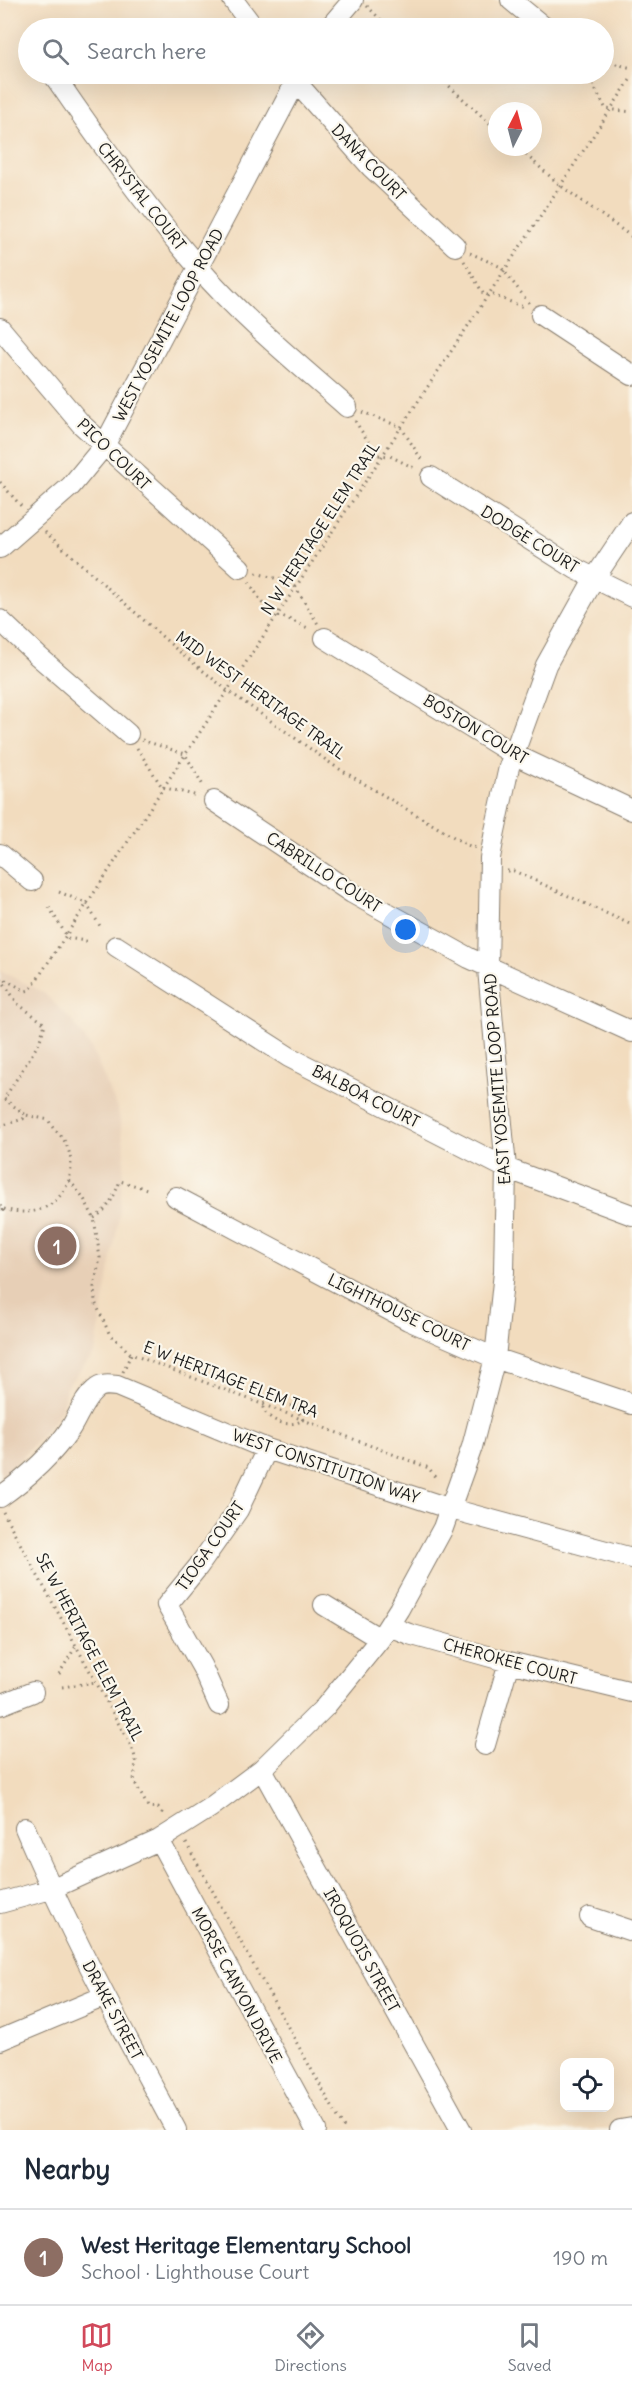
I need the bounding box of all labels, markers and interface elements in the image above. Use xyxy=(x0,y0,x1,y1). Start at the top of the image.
search box xyxy=(18,18,614,84)
icon: search xyxy=(39,35,72,68)
text: Search here xyxy=(87,37,206,65)
north arrow xyxy=(488,102,542,156)
street label: DANA COURT xyxy=(328,120,410,204)
street label: CHRYSTAL COURT xyxy=(94,138,190,254)
street label: WEST YOSEMITE LOOP ROAD xyxy=(108,225,228,425)
street label: PICO COURT xyxy=(73,414,155,494)
street label: N W HERITAGE ELEM TRAIL xyxy=(256,437,384,618)
street label: DODGE COURT xyxy=(477,501,583,577)
street label: MID WEST HERITAGE TRAIL xyxy=(172,627,350,764)
street label: BOSTON COURT xyxy=(420,690,532,768)
street label: CABRILLO COURT xyxy=(263,827,385,917)
your location xyxy=(391,915,420,944)
street label: EAST YOSEMITE LOOP ROAD xyxy=(480,973,514,1185)
street label: BALBOA COURT xyxy=(309,1060,423,1132)
pin: 1 xyxy=(38,1224,76,1268)
street label: LIGHTHOUSE COURT xyxy=(325,1269,473,1355)
street label: E W HERITAGE ELEM TRA xyxy=(141,1336,321,1422)
street label: WEST CONSTITUTION WAY xyxy=(230,1424,423,1508)
street label: TIOGA COURT xyxy=(172,1497,248,1595)
street label: SE W HERITAGE ELEM TRAIL xyxy=(32,1550,148,1745)
street label: CHEROKEE COURT xyxy=(441,1634,579,1688)
street label: IROQUOIS STREET xyxy=(320,1884,404,2016)
street label: MORSE CANYON DRIVE xyxy=(187,1904,287,2066)
street label: DRAKE STREET xyxy=(79,1957,147,2063)
map controls xyxy=(560,2058,614,2112)
button: locate xyxy=(560,2058,614,2112)
text: Nearby xyxy=(24,2153,110,2186)
text: West Heritage Elementary School xyxy=(81,2231,411,2259)
text: 1 xyxy=(40,2245,47,2270)
text: 190 m xyxy=(553,2245,608,2270)
text: School · Lighthouse Court xyxy=(81,2259,309,2284)
tab: Map xyxy=(80,2319,113,2375)
tab: Directions xyxy=(274,2319,347,2375)
tab: Saved xyxy=(508,2319,552,2375)

